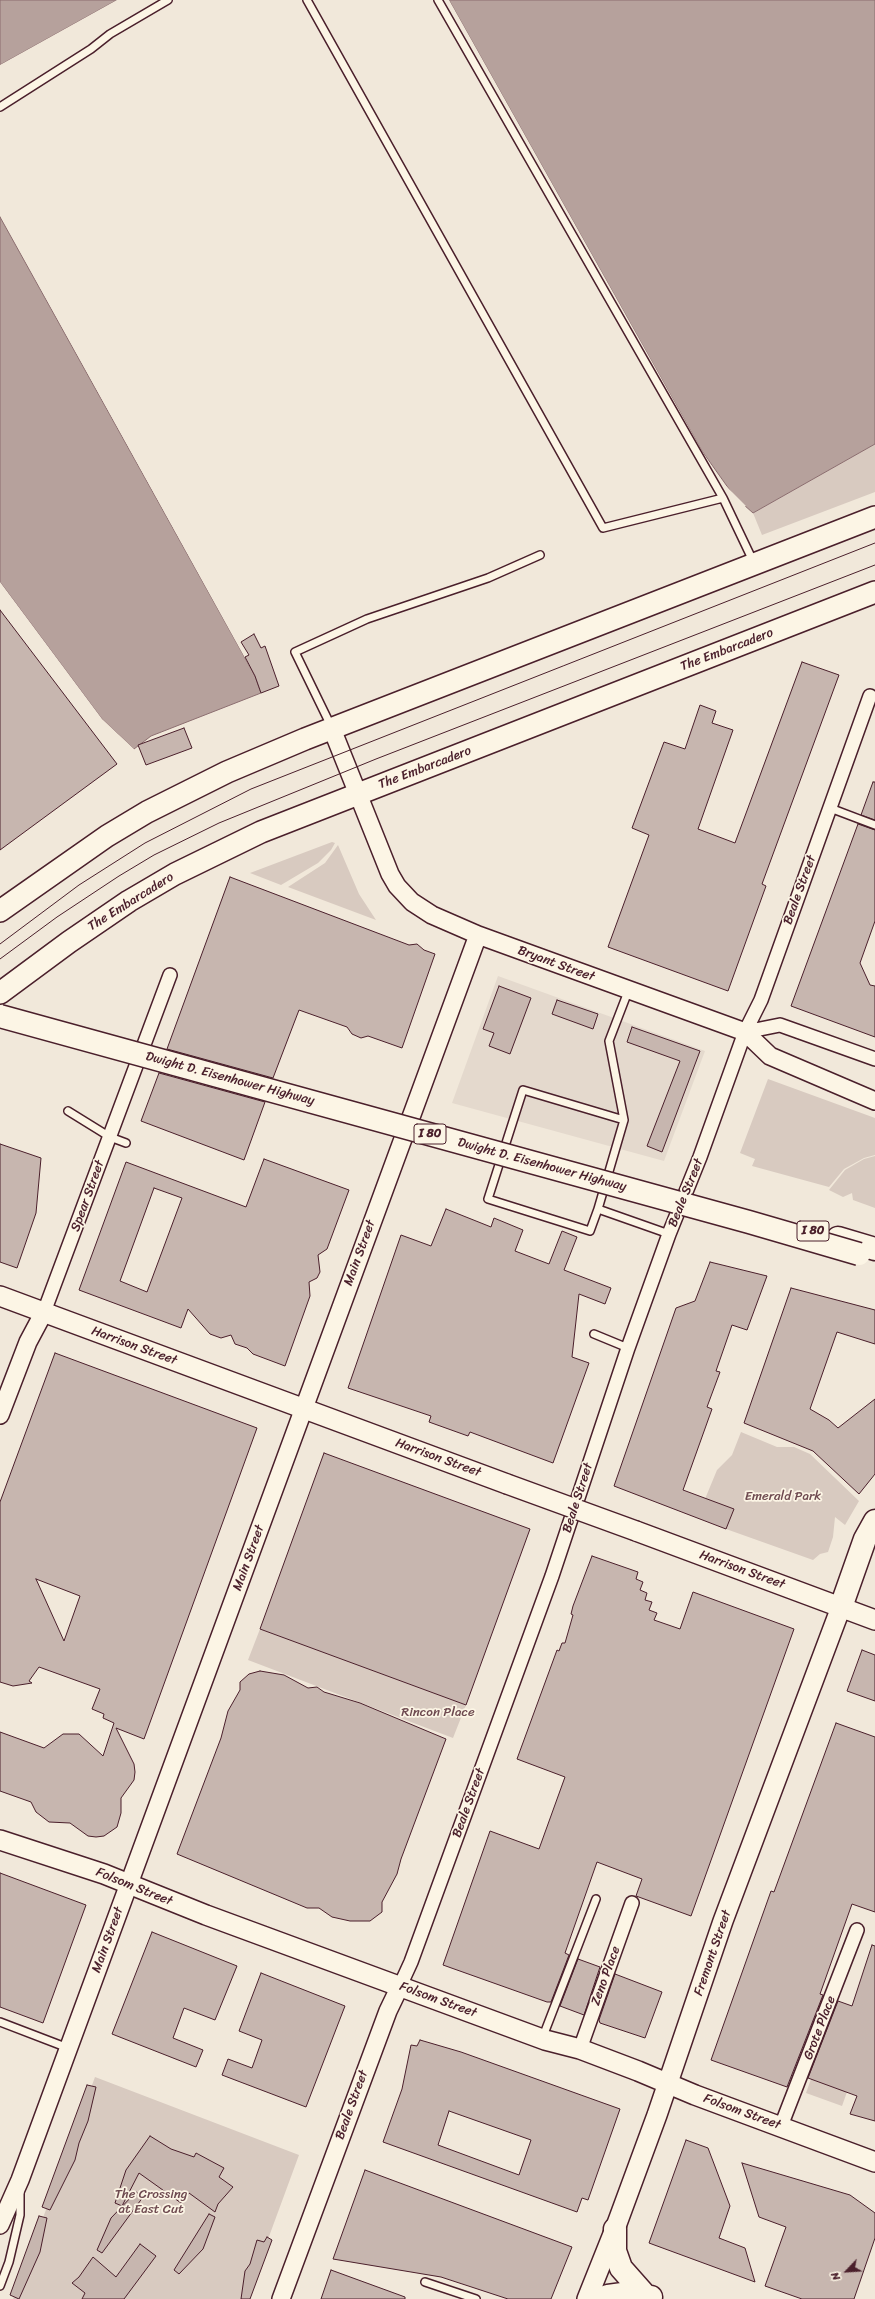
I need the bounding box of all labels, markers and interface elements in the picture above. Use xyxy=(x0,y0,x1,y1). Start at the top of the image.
street label: The Embarcadero xyxy=(678,625,776,675)
street label: The Embarcadero xyxy=(376,743,474,793)
street label: Beale Street xyxy=(780,853,820,927)
street label: The Embarcadero xyxy=(85,869,177,935)
street label: Bryant Street xyxy=(515,943,597,985)
street label: Dwight D. Eisenhower Highway xyxy=(144,1049,316,1109)
road number: I 80 xyxy=(414,1124,446,1144)
street label: Dwight D. Eisenhower Highway xyxy=(456,1135,628,1195)
street label: Beale Street xyxy=(665,1156,707,1230)
street label: Spear Street xyxy=(68,1158,108,1234)
street label: Main Street xyxy=(341,1218,379,1288)
road number: I 80 xyxy=(797,1221,829,1241)
street label: Harrison Street xyxy=(89,1323,179,1369)
street label: Harrison Street xyxy=(393,1435,483,1481)
street label: Beale Street xyxy=(559,1461,597,1535)
park label: Emerald Park xyxy=(745,1489,821,1505)
street label: Main Street xyxy=(230,1523,268,1593)
street label: Harrison Street xyxy=(697,1547,787,1593)
park label: Rincon Place xyxy=(401,1705,475,1721)
street label: Beale Street xyxy=(449,1766,489,1840)
street label: Folsom Street xyxy=(93,1865,175,1909)
street label: Main Street xyxy=(89,1905,127,1975)
street label: Fremont Street xyxy=(691,1908,735,1998)
street label: Zeno Place xyxy=(588,1944,624,2008)
street label: Folsom Street xyxy=(397,1979,479,2021)
street label: Grote Place xyxy=(801,1994,839,2062)
street label: Beale Street xyxy=(332,2068,372,2142)
street label: Folsom Street xyxy=(701,2091,783,2133)
park label: The Crossing at East Cut xyxy=(115,2187,187,2218)
north arrow xyxy=(827,2251,867,2291)
text: N xyxy=(825,2269,846,2284)

